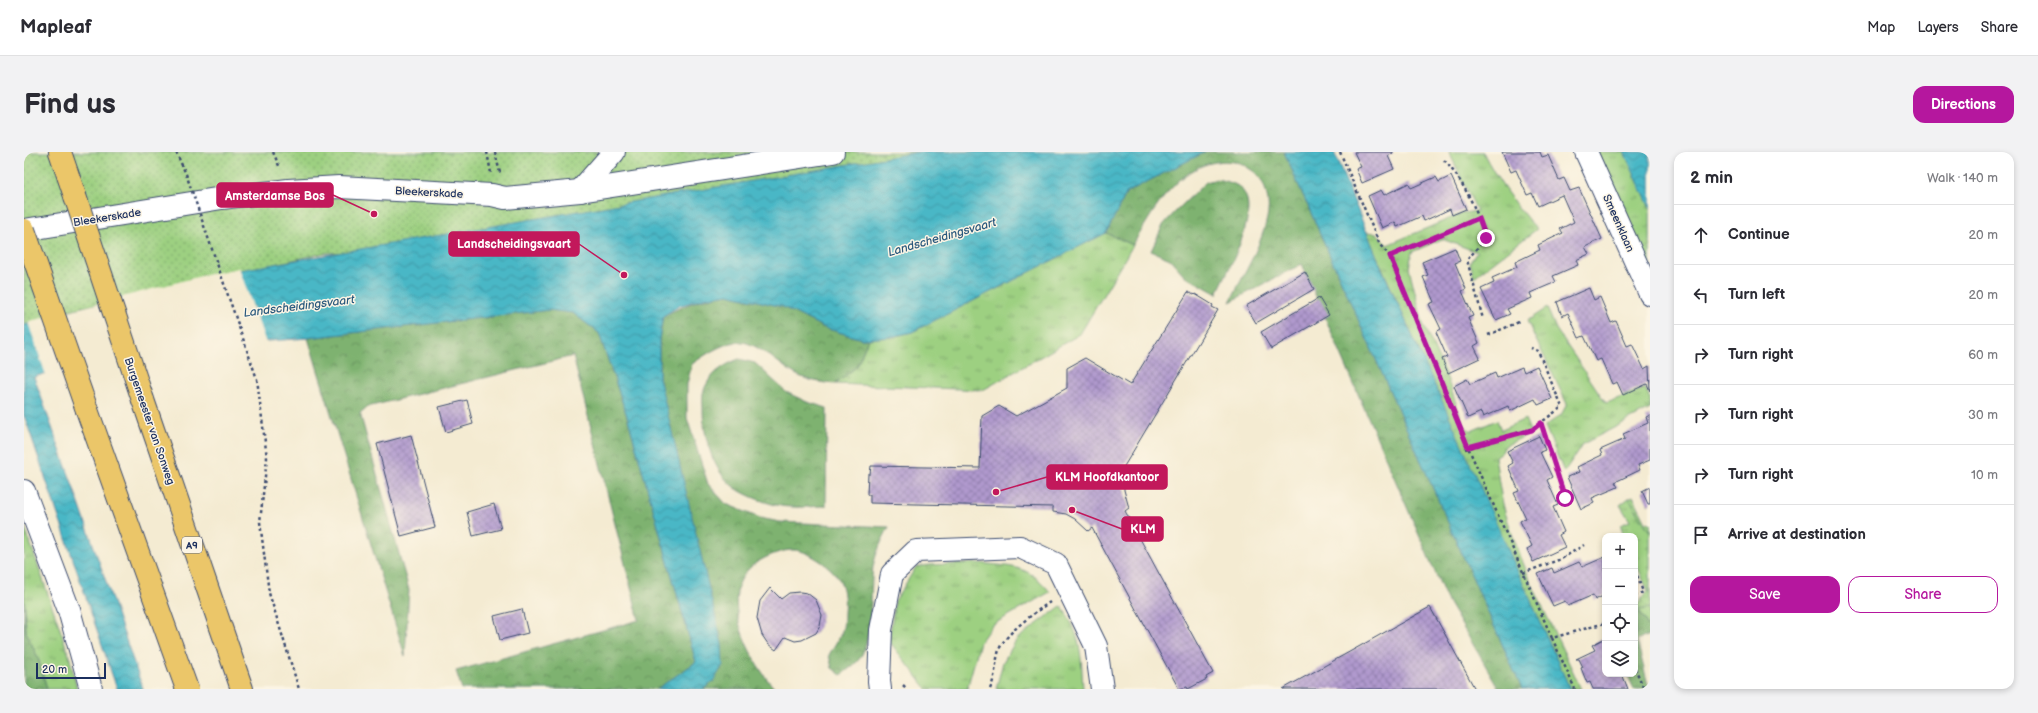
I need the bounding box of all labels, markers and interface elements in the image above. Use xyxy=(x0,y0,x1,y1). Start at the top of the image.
text: Mapleaf xyxy=(20,16,92,39)
text: Map xyxy=(1867,19,1895,36)
text: Layers xyxy=(1917,19,1959,36)
text: Share xyxy=(1981,19,2018,36)
button: Directions xyxy=(1913,86,2014,123)
text: Find us xyxy=(24,88,116,121)
text: 2 min xyxy=(1690,168,1733,188)
text: Walk · 140 m xyxy=(1927,170,1998,186)
callout: Amsterdamse Bos xyxy=(217,183,333,207)
street label: Bleekerskade xyxy=(395,184,464,201)
text: Amsterdamse Bos xyxy=(224,189,325,204)
street label: Smeenklaan xyxy=(1600,192,1637,254)
street label: Bleekerskade xyxy=(72,206,142,229)
water label: Landscheidingsvaart xyxy=(886,215,998,260)
icon: ahead xyxy=(1690,224,1712,246)
text: Continue xyxy=(1728,225,1790,244)
text: 20 m xyxy=(1968,227,1998,243)
route end xyxy=(1477,229,1495,247)
callout: Landscheidingsvaart xyxy=(449,232,579,256)
text: Landscheidingsvaart xyxy=(457,237,571,252)
icon: left xyxy=(1690,284,1712,306)
text: Turn left xyxy=(1728,285,1785,304)
text: 20 m xyxy=(1968,287,1998,303)
water label: Landscheidingsvaart xyxy=(243,292,356,321)
icon: right xyxy=(1690,344,1712,366)
text: Turn right xyxy=(1728,345,1793,364)
text: 60 m xyxy=(1968,347,1998,363)
street label: Burgemeester van Sonweg xyxy=(122,356,177,487)
icon: right xyxy=(1690,404,1712,426)
text: Turn right xyxy=(1728,405,1793,424)
text: 30 m xyxy=(1968,407,1998,423)
icon: right xyxy=(1690,464,1712,486)
callout: KLM Hoofdkantoor xyxy=(1047,465,1167,489)
text: Turn right xyxy=(1728,465,1793,484)
text: 10 m xyxy=(1971,467,1998,483)
text: KLM Hoofdkantoor xyxy=(1055,470,1159,485)
route start xyxy=(1556,489,1574,507)
callout: KLM xyxy=(1122,517,1163,541)
text: KLM xyxy=(1130,522,1156,537)
icon: arrive xyxy=(1690,524,1712,546)
text: Arrive at destination xyxy=(1728,525,1866,544)
map controls xyxy=(1602,533,1638,677)
button: + xyxy=(1602,533,1638,569)
road number: A9 xyxy=(182,537,202,553)
button: − xyxy=(1602,569,1638,605)
button: Save xyxy=(1690,576,1840,613)
button: Share xyxy=(1848,576,1998,613)
button: locate xyxy=(1602,605,1638,641)
button: layers xyxy=(1602,641,1638,677)
scale bar xyxy=(36,661,106,680)
text: 20 m xyxy=(42,663,67,676)

